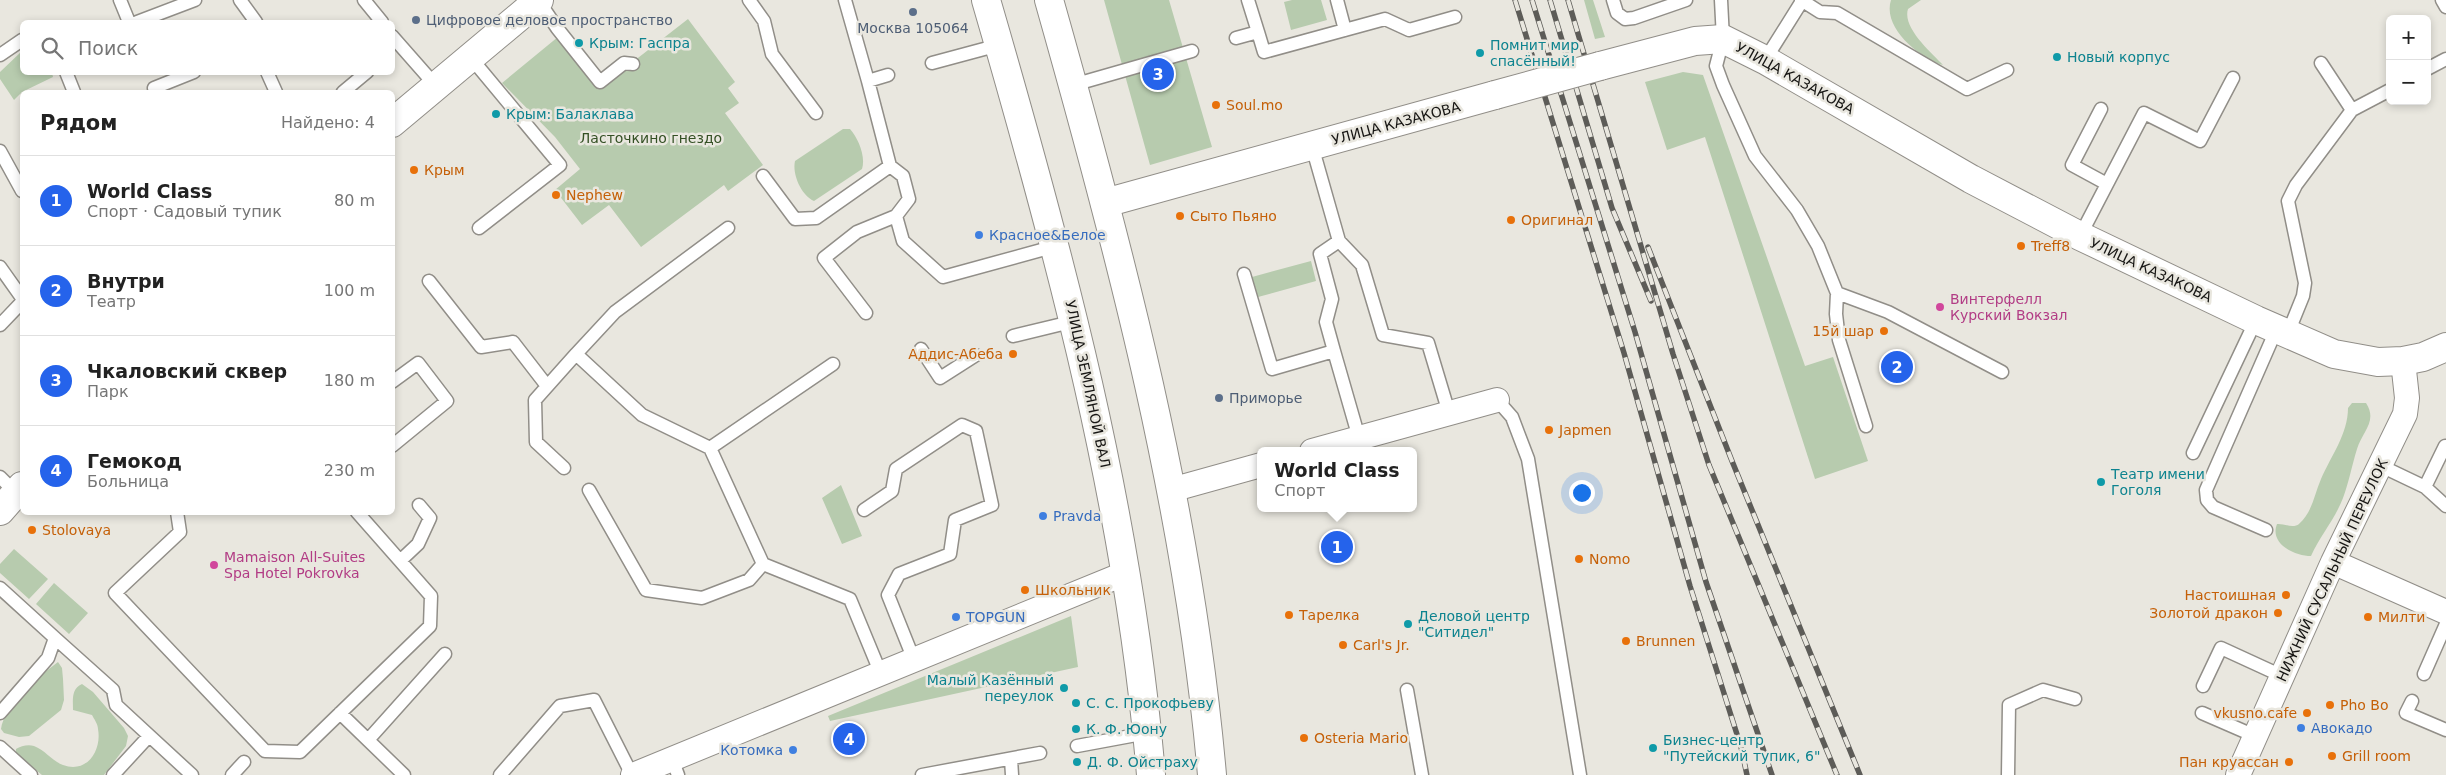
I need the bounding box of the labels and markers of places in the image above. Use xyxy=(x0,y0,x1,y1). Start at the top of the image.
marker: Москва 105064 xyxy=(907,6,919,18)
place label: Цифровое деловое пространство xyxy=(426,12,673,28)
marker: Цифровое деловое пространство xyxy=(410,14,422,26)
place label: Москва 105064 xyxy=(857,20,969,36)
place label: Крым: Гаспра xyxy=(589,35,690,51)
marker: Крым: Гаспра xyxy=(573,37,585,49)
place label: Помнит мир спасённый! xyxy=(1490,37,1579,69)
marker: Помнит мир спасённый! xyxy=(1474,47,1486,59)
place label: Новый корпус xyxy=(2067,49,2170,65)
marker: Новый корпус xyxy=(2051,51,2063,63)
pin: 3 xyxy=(1142,55,1174,93)
place label: Soul.mo xyxy=(1226,97,1283,113)
marker: Soul.mo xyxy=(1210,99,1222,111)
place label: Крым: Балаклава xyxy=(506,106,634,122)
marker: Крым: Балаклава xyxy=(490,108,502,120)
place label: Крым xyxy=(424,162,464,178)
marker: Крым xyxy=(408,164,420,176)
place label: Nephew xyxy=(566,187,623,203)
marker: Nephew xyxy=(550,189,562,201)
place label: Сыто Пьяно xyxy=(1190,208,1277,224)
marker: Сыто Пьяно xyxy=(1174,210,1186,222)
place label: Оригинал xyxy=(1521,212,1593,228)
marker: Оригинал xyxy=(1505,214,1517,226)
place label: Красное&Белое xyxy=(989,227,1106,243)
marker: Красное&Белое xyxy=(973,229,985,241)
place label: Treff8 xyxy=(2030,238,2070,254)
marker: Treff8 xyxy=(2015,240,2027,252)
place label: Винтерфелл Курский Вокзал xyxy=(1950,291,2068,323)
marker: Винтерфелл Курский Вокзал xyxy=(1934,301,1946,313)
place label: 15й шар xyxy=(1812,323,1874,339)
marker: 15й шар xyxy=(1878,325,1890,337)
place label: Аддис-Абеба xyxy=(908,346,1003,362)
marker: Аддис-Абеба xyxy=(1007,348,1019,360)
pin: 2 xyxy=(1881,348,1913,386)
place label: Приморье xyxy=(1229,390,1302,406)
marker: Приморье xyxy=(1213,392,1225,404)
place label: Japmen xyxy=(1558,422,1612,438)
marker: Japmen xyxy=(1543,424,1555,436)
place label: Театр имени Гоголя xyxy=(2110,466,2205,498)
marker: Театр имени Гоголя xyxy=(2095,476,2107,488)
place label: Pravda xyxy=(1053,508,1101,524)
marker: Pravda xyxy=(1037,510,1049,522)
place label: Stolovaya xyxy=(42,522,111,538)
marker: Stolovaya xyxy=(26,524,38,536)
pin: 1 xyxy=(1321,528,1353,566)
place label: Mamaison All-Suites Spa Hotel Pokrovka xyxy=(224,549,365,581)
place label: Nomo xyxy=(1589,551,1630,567)
marker: Nomo xyxy=(1573,553,1585,565)
marker: Mamaison All-Suites Spa Hotel Pokrovka xyxy=(208,559,220,571)
place label: Школьник xyxy=(1035,582,1111,598)
marker: Школьник xyxy=(1019,584,1031,596)
place label: Настоишная xyxy=(2184,587,2276,603)
marker: Настоишная xyxy=(2280,589,2292,601)
place label: Золотой дракон xyxy=(2149,605,2268,621)
place label: Тарелка xyxy=(1298,607,1360,623)
marker: Золотой дракон xyxy=(2272,607,2284,619)
place label: Деловой центр "Ситидел" xyxy=(1418,608,1530,640)
place label: TOPGUN xyxy=(965,609,1026,625)
marker: Тарелка xyxy=(1283,609,1295,621)
place label: Милти xyxy=(2378,609,2425,625)
marker: TOPGUN xyxy=(950,611,962,623)
marker: Милти xyxy=(2362,611,2374,623)
marker: Деловой центр "Ситидел" xyxy=(1402,618,1414,630)
place label: Brunnen xyxy=(1636,633,1695,649)
marker: Brunnen xyxy=(1620,635,1632,647)
place label: Carl's Jr. xyxy=(1353,637,1410,653)
marker: Carl's Jr. xyxy=(1337,639,1349,651)
place label: Малый Казённый переулок xyxy=(927,672,1054,704)
marker: Малый Казённый переулок xyxy=(1058,682,1070,694)
place label: С. С. Прокофьеву xyxy=(1086,695,1214,711)
marker: С. С. Прокофьеву xyxy=(1070,697,1082,709)
place label: Pho Bo xyxy=(2340,697,2389,713)
marker: Pho Bo xyxy=(2324,699,2336,711)
place label: vkusno.cafe xyxy=(2213,705,2297,721)
marker: vkusno.cafe xyxy=(2301,707,2313,719)
pin: 4 xyxy=(833,720,865,758)
place label: Авокадо xyxy=(2311,720,2373,736)
place label: К. Ф. Юону xyxy=(1086,721,1167,737)
marker: Авокадо xyxy=(2295,722,2307,734)
marker: К. Ф. Юону xyxy=(1070,723,1082,735)
place label: Osteria Mario xyxy=(1314,730,1408,746)
marker: Osteria Mario xyxy=(1298,732,1310,744)
place label: Бизнес-центр "Путейский тупик, 6" xyxy=(1663,732,1820,764)
place label: Котомка xyxy=(720,742,783,758)
marker: Бизнес-центр "Путейский тупик, 6" xyxy=(1647,742,1659,754)
marker: Котомка xyxy=(787,744,799,756)
place label: Grill room xyxy=(2342,748,2411,764)
marker: Grill room xyxy=(2326,750,2338,762)
place label: Д. Ф. Ойстраху xyxy=(1087,754,1198,770)
place label: Пан круассан xyxy=(2179,754,2279,770)
marker: Д. Ф. Ойстраху xyxy=(1071,756,1083,768)
marker: Пан круассан xyxy=(2283,756,2295,768)

